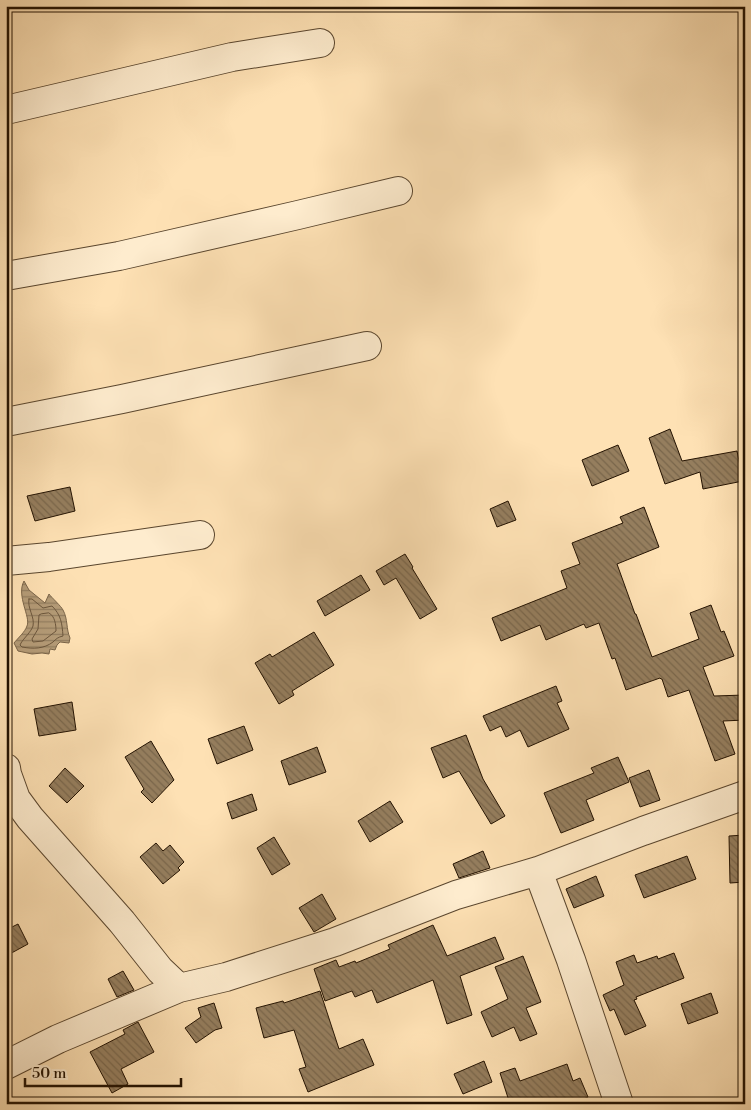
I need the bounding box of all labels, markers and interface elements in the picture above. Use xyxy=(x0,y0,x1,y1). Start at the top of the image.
scale bar xyxy=(25,1055,181,1087)
text: 50 m xyxy=(32,1064,66,1083)

